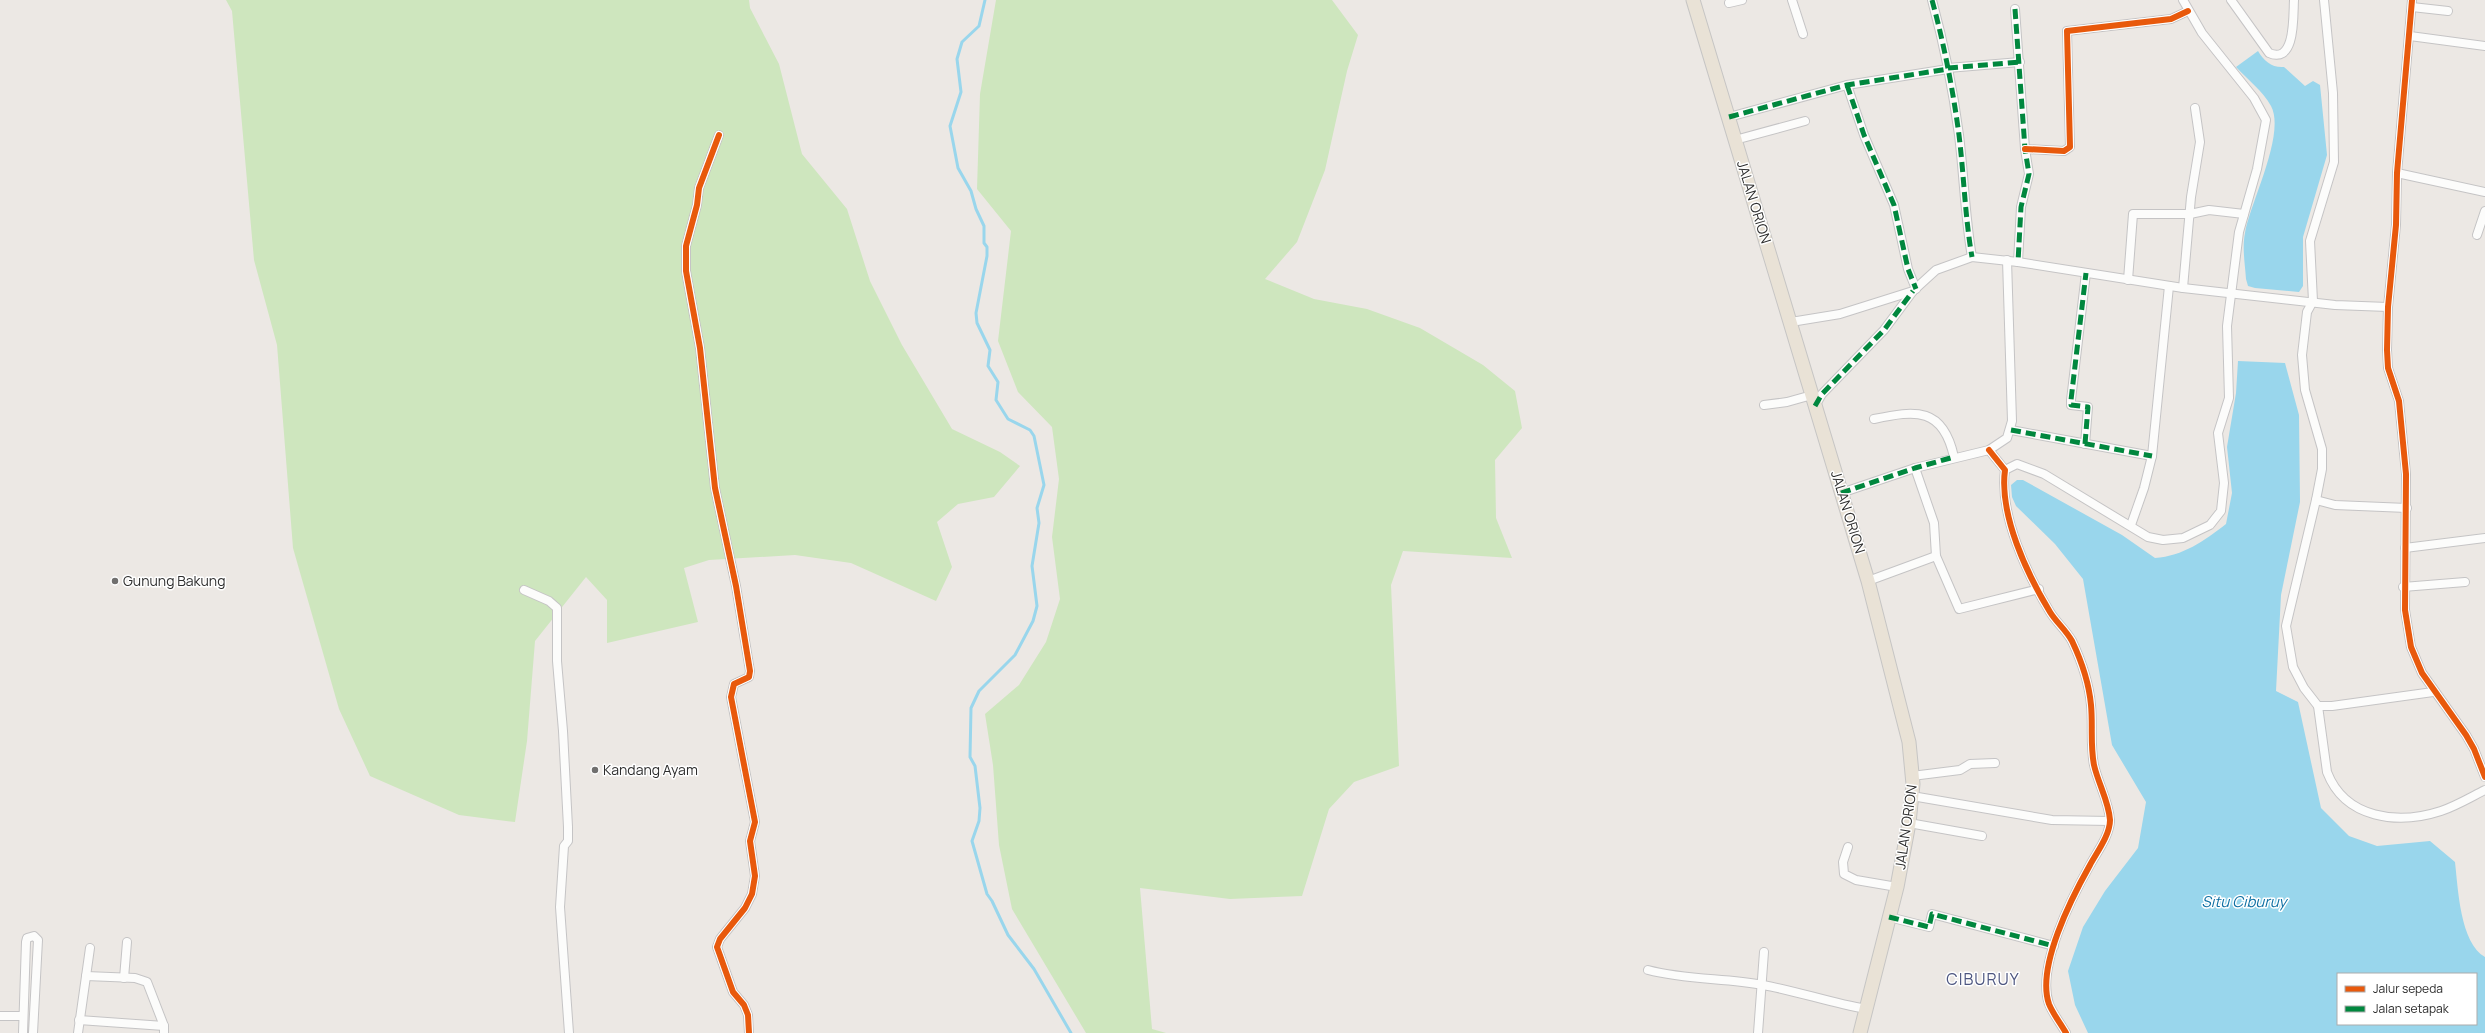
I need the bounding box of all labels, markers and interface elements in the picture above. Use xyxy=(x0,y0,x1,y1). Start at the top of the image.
street label: JALAN ORION xyxy=(1733,158,1776,245)
street label: JALAN ORION xyxy=(1827,468,1870,555)
place label: Gunung Bakung xyxy=(123,571,225,590)
marker: Gunung Bakung xyxy=(110,576,120,586)
place label: Kandang Ayam xyxy=(603,760,698,779)
marker: Kandang Ayam xyxy=(590,765,600,775)
street label: JALAN ORION xyxy=(1890,783,1921,871)
water label: Situ Ciburuy xyxy=(2202,891,2289,912)
district label: CIBURUY xyxy=(1946,968,2020,990)
legend xyxy=(2337,973,2477,1025)
text: Jalur sepeda xyxy=(2373,980,2443,997)
text: Jalan setapak xyxy=(2373,1000,2450,1017)

